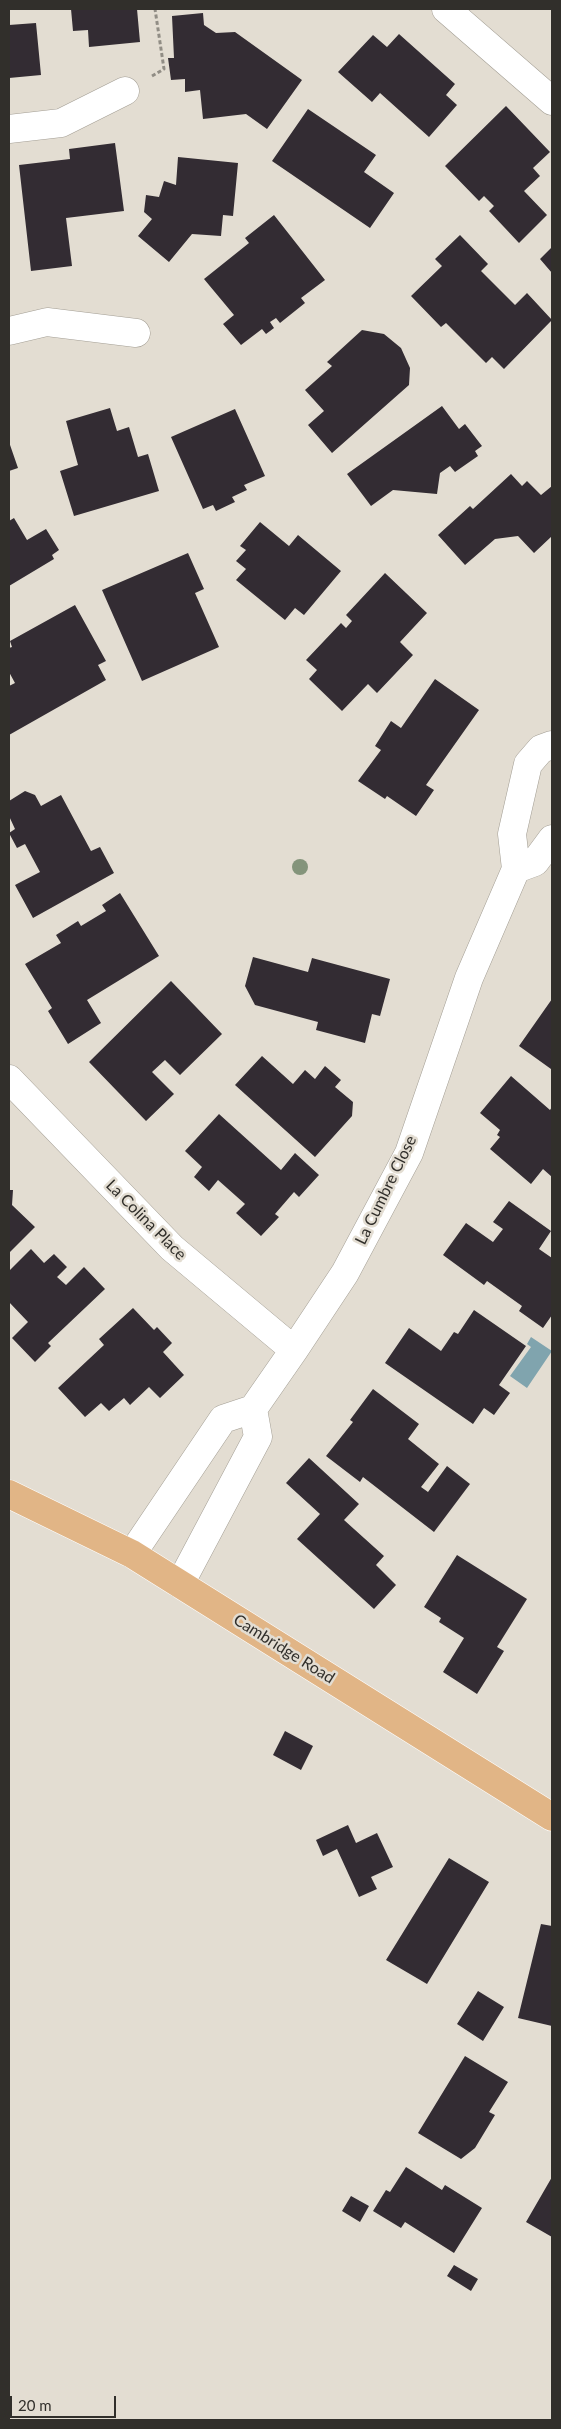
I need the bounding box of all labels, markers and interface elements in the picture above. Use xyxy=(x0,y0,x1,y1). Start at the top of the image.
street label: La Cumbre Close xyxy=(351,1132,421,1248)
street label: La Colina Place xyxy=(102,1176,190,1264)
street label: Cambridge Road xyxy=(230,1610,338,1688)
scale bar xyxy=(12,2386,119,2418)
text: 20 m xyxy=(18,2396,52,2414)

